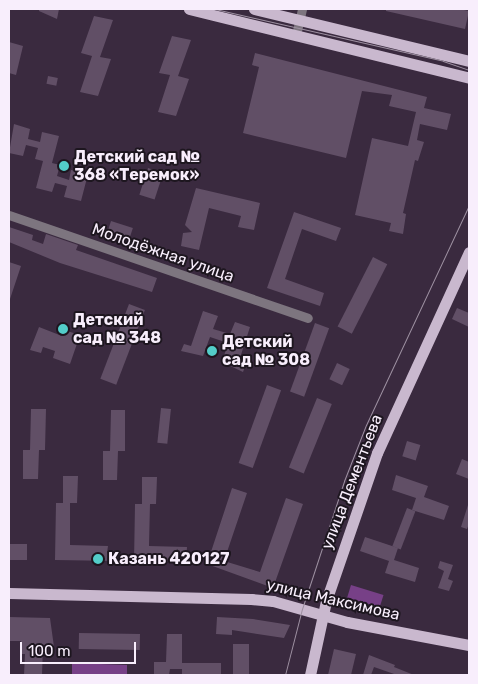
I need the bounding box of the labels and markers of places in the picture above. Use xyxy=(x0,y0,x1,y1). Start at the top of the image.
place label: Детский сад № 368 «Теремок» xyxy=(74,147,200,185)
marker: Детский сад № 368 «Теремок» xyxy=(58,160,70,172)
place label: Детский сад № 348 xyxy=(73,310,161,348)
marker: Детский сад № 348 xyxy=(57,323,69,335)
place label: Детский сад № 308 xyxy=(222,332,310,370)
marker: Детский сад № 308 xyxy=(206,345,218,357)
place label: Казань 420127 xyxy=(108,549,229,569)
marker: Казань 420127 xyxy=(92,553,104,565)

